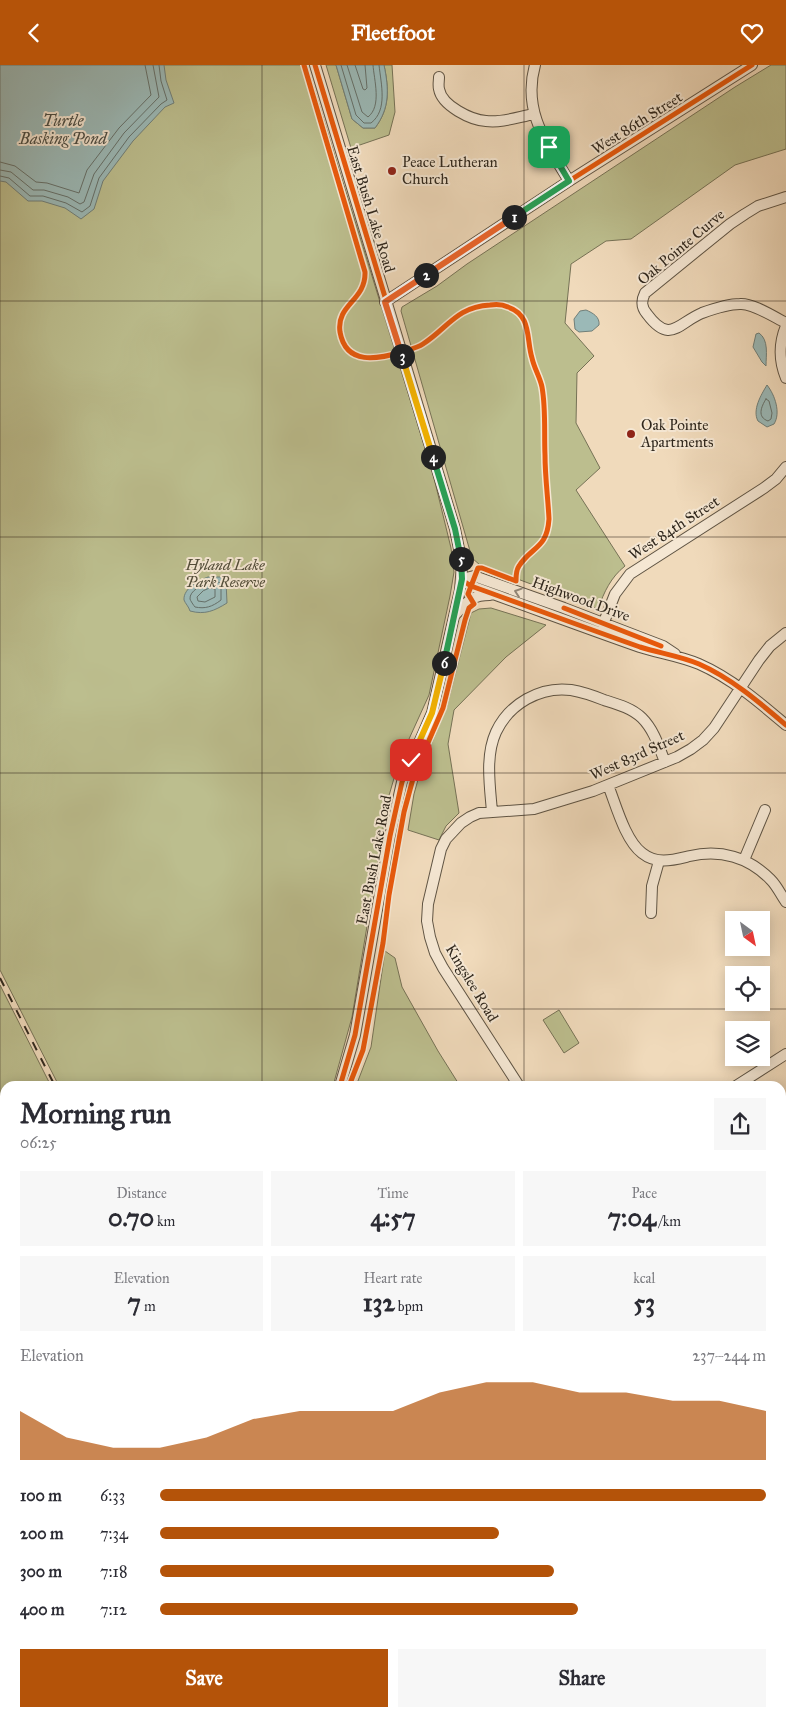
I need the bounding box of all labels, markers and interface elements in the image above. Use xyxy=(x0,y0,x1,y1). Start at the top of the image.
icon: back xyxy=(20,19,48,47)
text: Fleetfoot xyxy=(351,19,435,46)
icon: heart xyxy=(738,19,766,47)
street label: West 86th Street xyxy=(588,88,686,158)
water label: Turtle Basking Pond xyxy=(18,111,109,148)
pin xyxy=(528,126,570,168)
icon: arrive xyxy=(535,133,563,161)
street label: East Bush Lake Road xyxy=(343,143,399,275)
place label: Peace Lutheran Church xyxy=(402,153,498,188)
marker: Peace Lutheran Church xyxy=(386,165,398,177)
pin: 1 xyxy=(502,205,526,229)
street label: Oak Pointe Curve xyxy=(634,205,728,289)
text: 1 xyxy=(512,209,517,226)
pin: 2 xyxy=(414,263,438,287)
text: 2 xyxy=(423,267,430,284)
pin: 3 xyxy=(390,343,414,369)
text: 3 xyxy=(400,348,405,365)
place label: Oak Pointe Apartments xyxy=(640,416,714,451)
marker: Oak Pointe Apartments xyxy=(625,428,637,440)
pin: 4 xyxy=(420,445,446,469)
text: 4 xyxy=(430,449,437,466)
street label: West 84th Street xyxy=(625,492,723,564)
pin: 5 xyxy=(448,547,474,571)
text: 5 xyxy=(458,551,465,568)
park label: Hyland Lake Park Reserve xyxy=(185,556,265,591)
street label: Highwood Drive xyxy=(530,573,632,625)
one-way arrow xyxy=(515,588,523,598)
pin: 6 xyxy=(432,651,456,675)
text: 6 xyxy=(441,655,448,672)
street label: West 83rd Street xyxy=(587,726,688,784)
pin xyxy=(390,739,432,781)
icon: check xyxy=(397,746,425,774)
street label: East Bush Lake Road xyxy=(353,793,395,926)
north arrow xyxy=(725,911,770,956)
map controls xyxy=(725,911,770,1066)
street label: Kingslee Road xyxy=(442,941,502,1025)
button: locate xyxy=(725,966,770,1011)
button: layers xyxy=(725,1021,770,1066)
text: Morning run xyxy=(20,1096,171,1131)
button: share xyxy=(714,1098,766,1150)
text: 06:25 xyxy=(20,1133,57,1152)
text: Distance xyxy=(117,1185,167,1202)
text: Time xyxy=(377,1185,408,1202)
text: Pace xyxy=(632,1185,657,1202)
text: 0.70 xyxy=(108,1202,154,1233)
text: 4:57 xyxy=(370,1202,416,1233)
text: 7:04 xyxy=(608,1202,656,1233)
text: km xyxy=(154,1213,175,1230)
text: /km xyxy=(656,1213,681,1230)
text: Elevation xyxy=(114,1270,169,1287)
text: Heart rate xyxy=(364,1270,422,1287)
text: kcal xyxy=(633,1270,655,1287)
text: 7 xyxy=(128,1287,141,1318)
text: 132 xyxy=(363,1287,395,1318)
text: 53 xyxy=(634,1287,655,1318)
text: m xyxy=(141,1298,156,1315)
text: bpm xyxy=(395,1298,423,1315)
text: Elevation xyxy=(20,1346,84,1365)
text: 237–244 m xyxy=(692,1346,766,1365)
text: 100 m xyxy=(20,1486,62,1505)
text: 6:33 xyxy=(100,1486,125,1505)
text: 200 m xyxy=(20,1524,63,1543)
text: 7:34 xyxy=(100,1524,128,1543)
text: 300 m xyxy=(20,1562,62,1581)
text: 7:18 xyxy=(100,1562,127,1581)
text: 400 m xyxy=(20,1600,64,1619)
text: 7:12 xyxy=(100,1600,127,1619)
button: Save xyxy=(20,1649,388,1707)
button: Share xyxy=(398,1649,766,1707)

